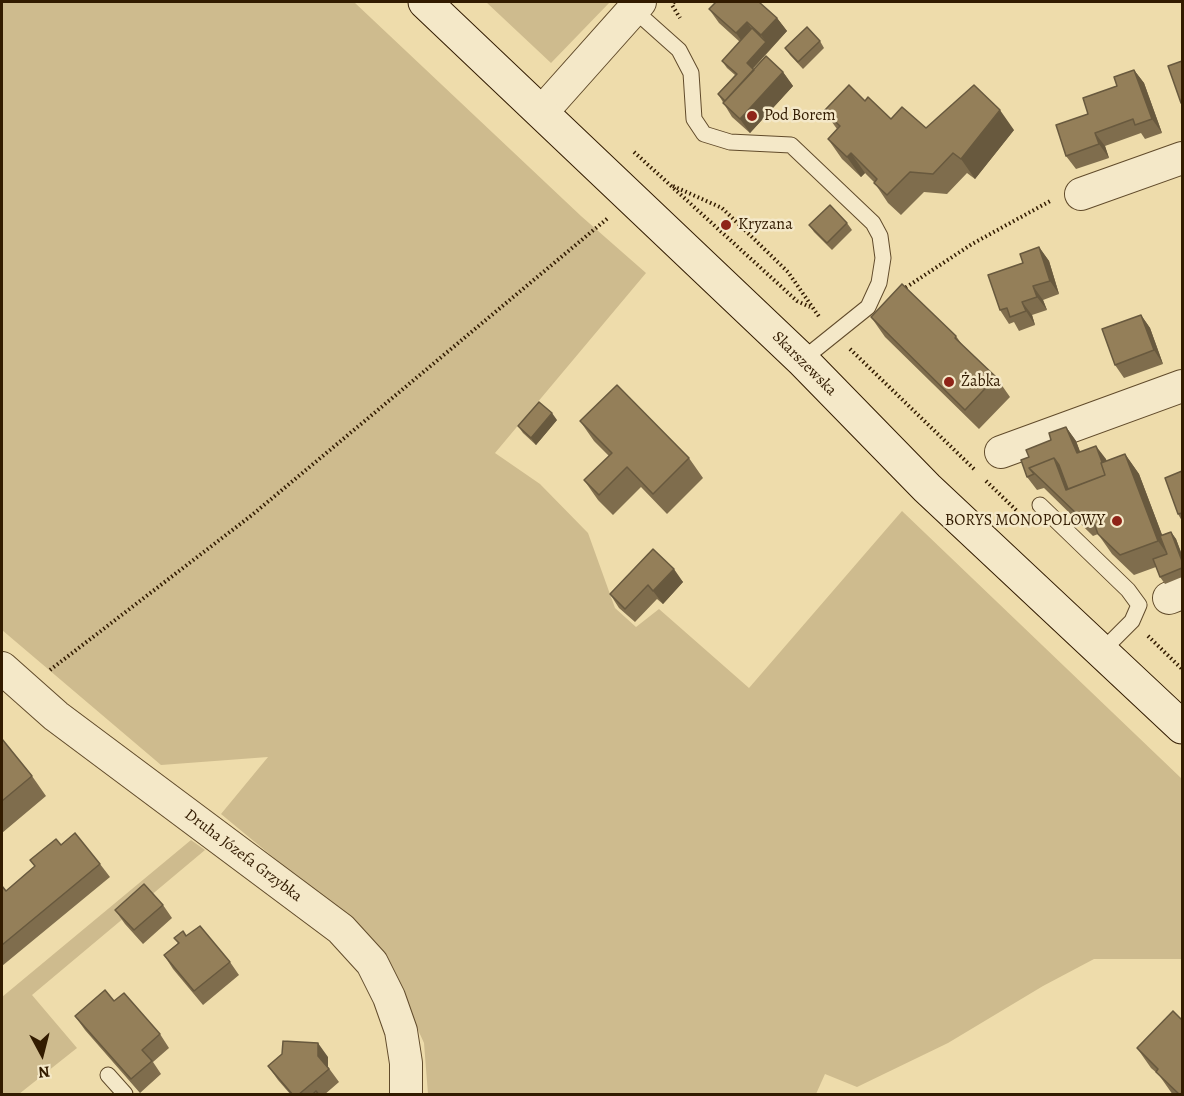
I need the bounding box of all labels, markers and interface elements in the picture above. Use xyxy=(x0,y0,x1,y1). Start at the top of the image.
place label: Pod Borem xyxy=(764,106,836,126)
marker: Pod Borem xyxy=(745,109,759,123)
place label: Kryzana xyxy=(738,215,793,235)
marker: Kryzana xyxy=(719,218,733,232)
street label: Skarszewska xyxy=(768,328,840,400)
place label: Żabka xyxy=(961,372,1001,392)
marker: Żabka xyxy=(942,375,956,389)
place label: BORYS MONOPOLOWY xyxy=(945,511,1105,531)
marker: BORYS MONOPOLOWY xyxy=(1110,514,1124,528)
street label: Druha Józefa Grzybka xyxy=(180,806,306,906)
north arrow xyxy=(12,1024,72,1084)
text: N xyxy=(37,1060,51,1083)

